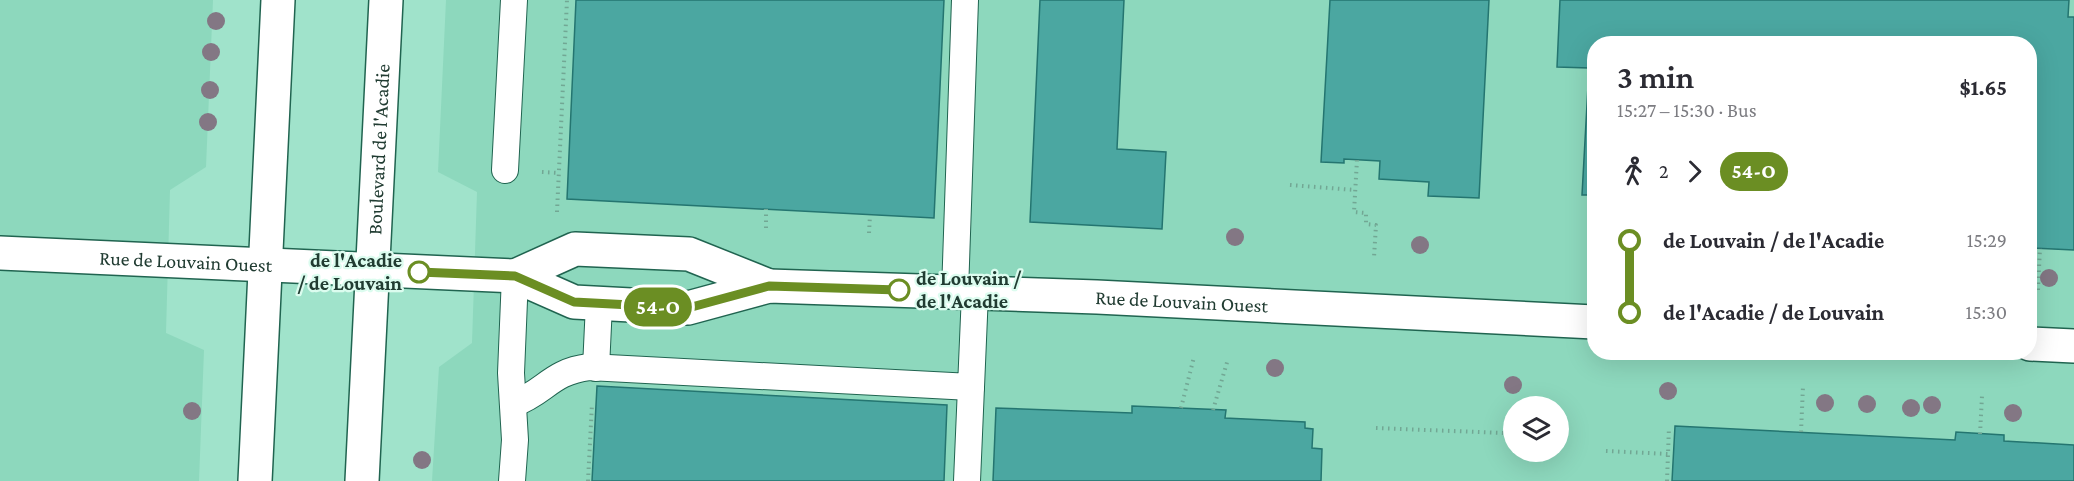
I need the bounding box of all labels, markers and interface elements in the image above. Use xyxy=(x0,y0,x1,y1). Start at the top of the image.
text: 3 min xyxy=(1617,58,1694,95)
street label: Boulevard de l'Acadie xyxy=(363,63,394,235)
text: $1.65 xyxy=(1959,75,2007,100)
text: 15:27 – 15:30 · Bus xyxy=(1617,99,1757,121)
icon: walk xyxy=(1617,155,1650,188)
icon: forward xyxy=(1678,155,1711,188)
text: 54-O xyxy=(1732,159,1776,183)
text: 2 xyxy=(1659,160,1669,182)
text: de Louvain / de l'Acadie xyxy=(1663,228,1884,253)
text: 15:29 xyxy=(1967,229,2007,251)
street label: Rue de Louvain Ouest xyxy=(99,246,273,276)
place label: de l'Acadie / de Louvain xyxy=(297,249,403,294)
marker: de l'Acadie / de Louvain xyxy=(408,261,430,283)
place label: de Louvain / de l'Acadie xyxy=(916,267,1022,312)
marker: de Louvain / de l'Acadie xyxy=(888,279,910,301)
street label: Rue de Louvain Ouest xyxy=(1095,286,1269,317)
line badge: 54-O xyxy=(616,288,700,326)
text: 54-O xyxy=(636,295,680,319)
text: de l'Acadie / de Louvain xyxy=(1663,300,1884,325)
text: 15:30 xyxy=(1966,301,2007,323)
map controls xyxy=(1503,396,1569,462)
button: layers xyxy=(1503,396,1569,462)

